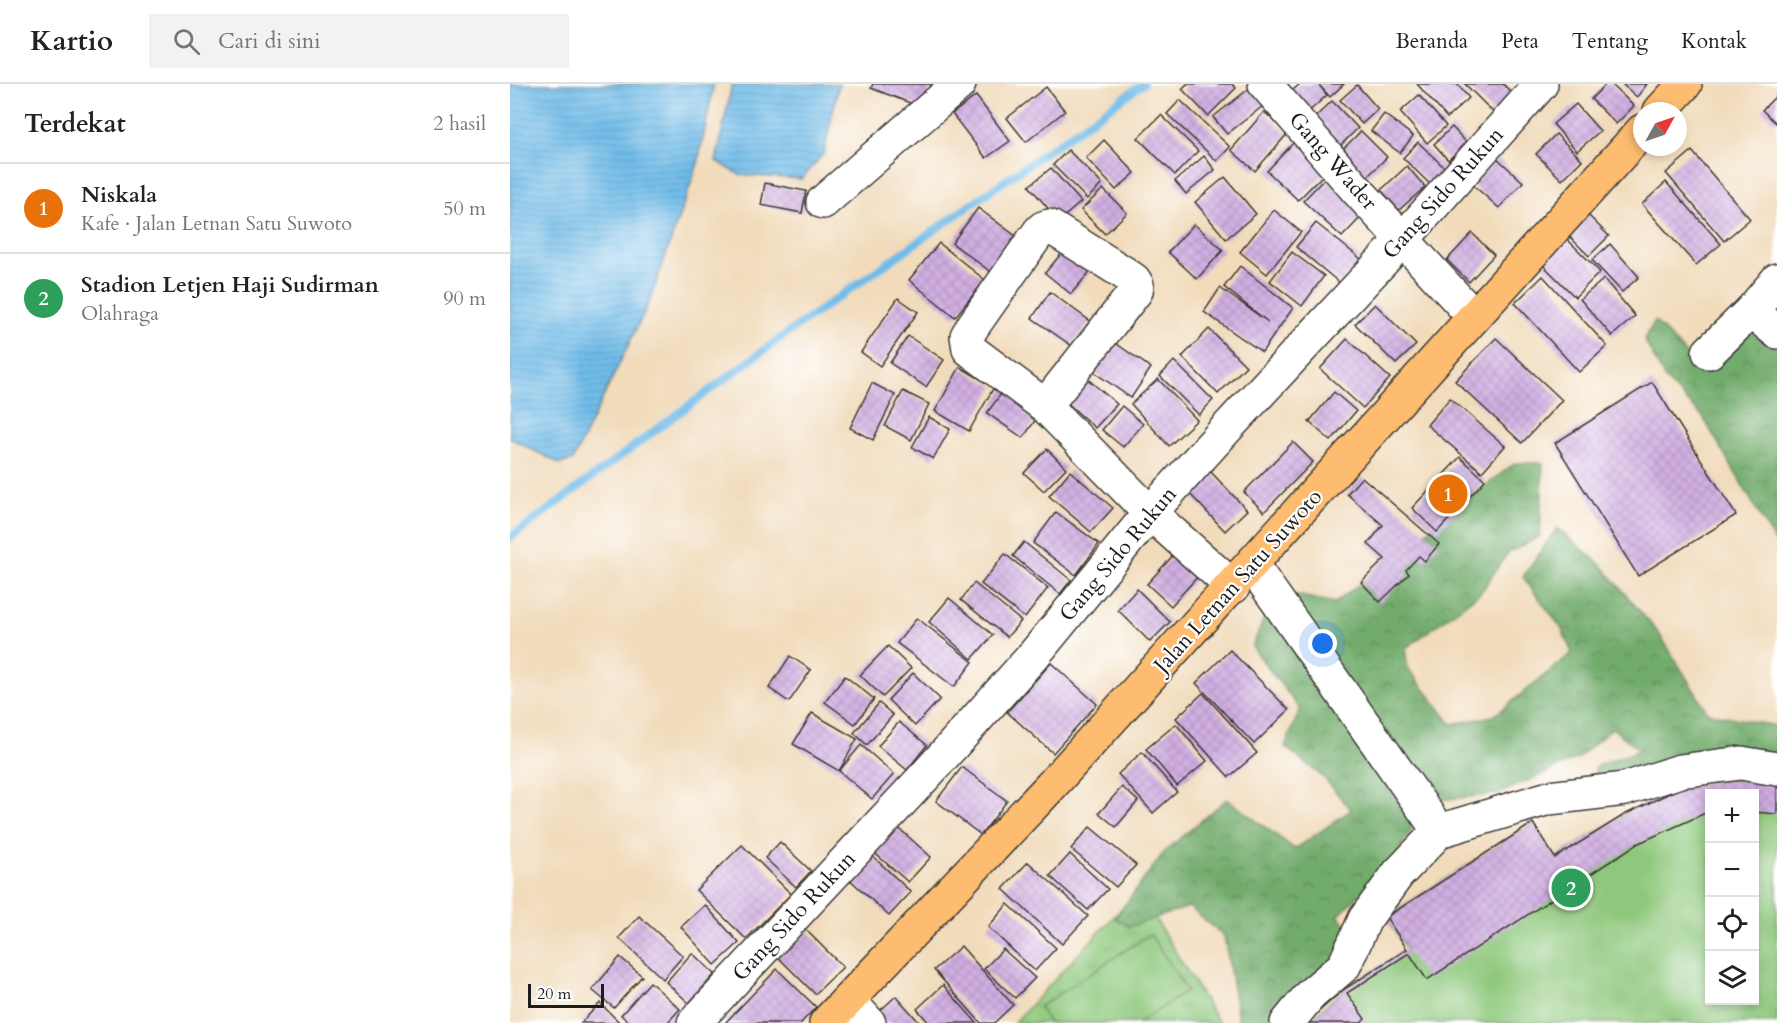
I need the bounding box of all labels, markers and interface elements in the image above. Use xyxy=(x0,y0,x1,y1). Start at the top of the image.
search box xyxy=(149,14,569,68)
text: Kartio xyxy=(30,22,113,60)
icon: search xyxy=(170,25,203,58)
text: Cari di sini xyxy=(218,26,321,56)
text: Beranda xyxy=(1395,27,1468,56)
text: Peta xyxy=(1501,27,1539,56)
text: Tentang xyxy=(1572,27,1648,56)
text: Kontak xyxy=(1681,27,1747,56)
north arrow xyxy=(1633,102,1687,156)
street label: Gang Wader xyxy=(1282,105,1385,217)
text: Terdekat xyxy=(24,106,126,141)
text: 2 hasil xyxy=(433,110,486,137)
street label: Gang Sido Rukun xyxy=(1376,120,1511,265)
text: Niskala xyxy=(81,180,157,210)
text: 1 xyxy=(38,195,49,222)
text: 50 m xyxy=(443,195,486,222)
text: Kafe · Jalan Letnan Satu Suwoto xyxy=(81,210,352,237)
text: Stadion Letjen Haji Sudirman xyxy=(81,270,379,300)
text: 2 xyxy=(38,285,49,312)
text: 90 m xyxy=(443,285,486,312)
text: Olahraga xyxy=(81,300,159,327)
pin: 1 xyxy=(1428,472,1468,516)
street label: Gang Sido Rukun xyxy=(1052,480,1184,628)
street label: Jalan Letnan Satu Suwoto xyxy=(1145,482,1329,682)
your location xyxy=(1308,629,1337,658)
map controls xyxy=(1705,789,1759,1005)
button: + xyxy=(1705,789,1759,843)
button: − xyxy=(1705,843,1759,897)
street label: Gang Sido Rukun xyxy=(726,844,863,988)
pin: 2 xyxy=(1552,866,1590,910)
button: locate xyxy=(1705,897,1759,951)
button: layers xyxy=(1705,951,1759,1005)
scale bar xyxy=(528,981,604,1008)
text: 20 m xyxy=(537,983,571,1005)

